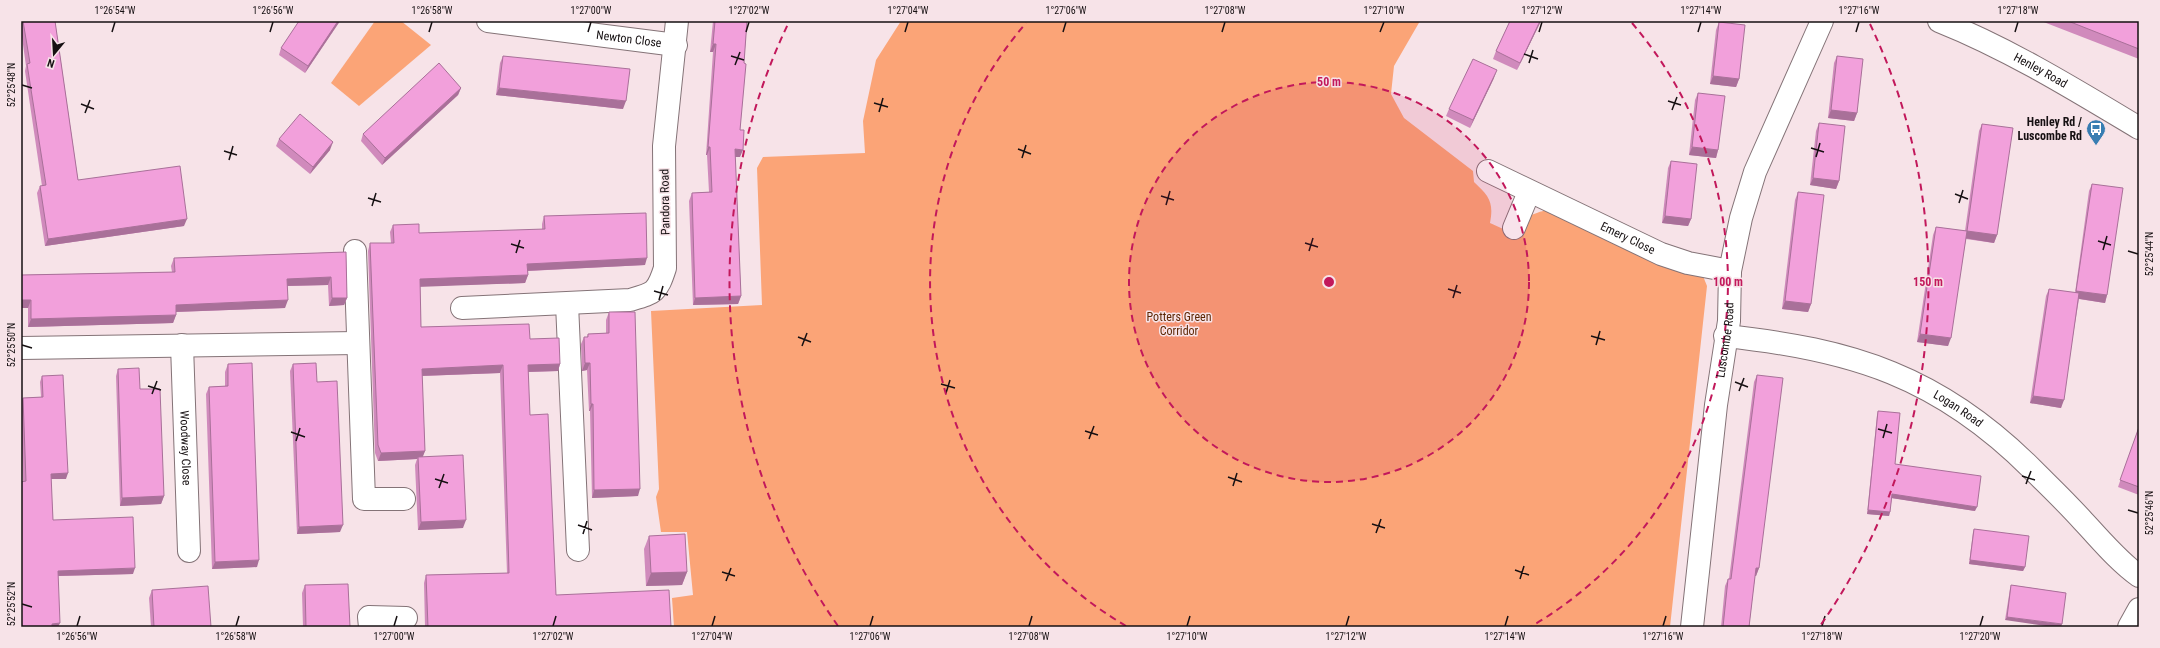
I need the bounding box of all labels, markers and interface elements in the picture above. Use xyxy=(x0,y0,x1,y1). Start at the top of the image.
text: 1°26'54"W xyxy=(95,5,136,16)
text: 1°26'56"W xyxy=(253,5,294,16)
text: 1°26'58"W xyxy=(412,5,453,16)
text: 1°27'00"W xyxy=(571,5,612,16)
text: 1°27'02"W xyxy=(729,5,770,16)
text: 1°27'04"W xyxy=(888,5,929,16)
text: 1°27'06"W xyxy=(1046,5,1087,16)
text: 1°27'08"W xyxy=(1205,5,1246,16)
text: 1°27'10"W xyxy=(1364,5,1405,16)
text: 1°27'12"W xyxy=(1522,5,1563,16)
text: 1°27'14"W xyxy=(1681,5,1722,16)
text: 1°27'16"W xyxy=(1839,5,1880,16)
text: 1°27'18"W xyxy=(1998,5,2039,16)
street label: Newton Close xyxy=(595,28,663,50)
north arrow xyxy=(34,34,74,74)
street label: Henley Road xyxy=(2011,50,2070,91)
text: N xyxy=(46,56,56,70)
text: 52°25'48"N xyxy=(6,63,17,107)
text: 50 m xyxy=(1317,75,1341,89)
place label: Henley Rd / Luscombe Rd xyxy=(2018,115,2082,143)
bus stop icon: Henley Rd / Luscombe Rd xyxy=(2085,118,2107,146)
street label: Pandora Road xyxy=(657,169,673,235)
street label: Emery Close xyxy=(1598,219,1658,257)
text: 52°25'44"N xyxy=(2144,232,2155,276)
centre of rings xyxy=(1322,275,1336,289)
text: 100 m xyxy=(1713,275,1743,289)
text: 150 m xyxy=(1913,275,1943,289)
street label: Luscombe Road xyxy=(1713,302,1736,379)
park label: Potters Green Corridor xyxy=(1147,310,1212,338)
text: 52°25'50"N xyxy=(6,323,17,367)
street label: Logan Road xyxy=(1931,387,1986,430)
street label: Woodway Close xyxy=(177,410,194,486)
text: 52°25'46"N xyxy=(2144,491,2155,535)
text: 52°25'52"N xyxy=(6,582,17,626)
text: 1°26'56"W xyxy=(57,631,98,642)
text: 1°26'58"W xyxy=(216,631,257,642)
text: 1°27'00"W xyxy=(374,631,415,642)
text: 1°27'02"W xyxy=(533,631,574,642)
text: 1°27'04"W xyxy=(692,631,733,642)
text: 1°27'06"W xyxy=(850,631,891,642)
text: 1°27'08"W xyxy=(1009,631,1050,642)
text: 1°27'10"W xyxy=(1167,631,1208,642)
text: 1°27'12"W xyxy=(1326,631,1367,642)
text: 1°27'14"W xyxy=(1485,631,1526,642)
text: 1°27'16"W xyxy=(1643,631,1684,642)
text: 1°27'18"W xyxy=(1802,631,1843,642)
text: 1°27'20"W xyxy=(1960,631,2001,642)

